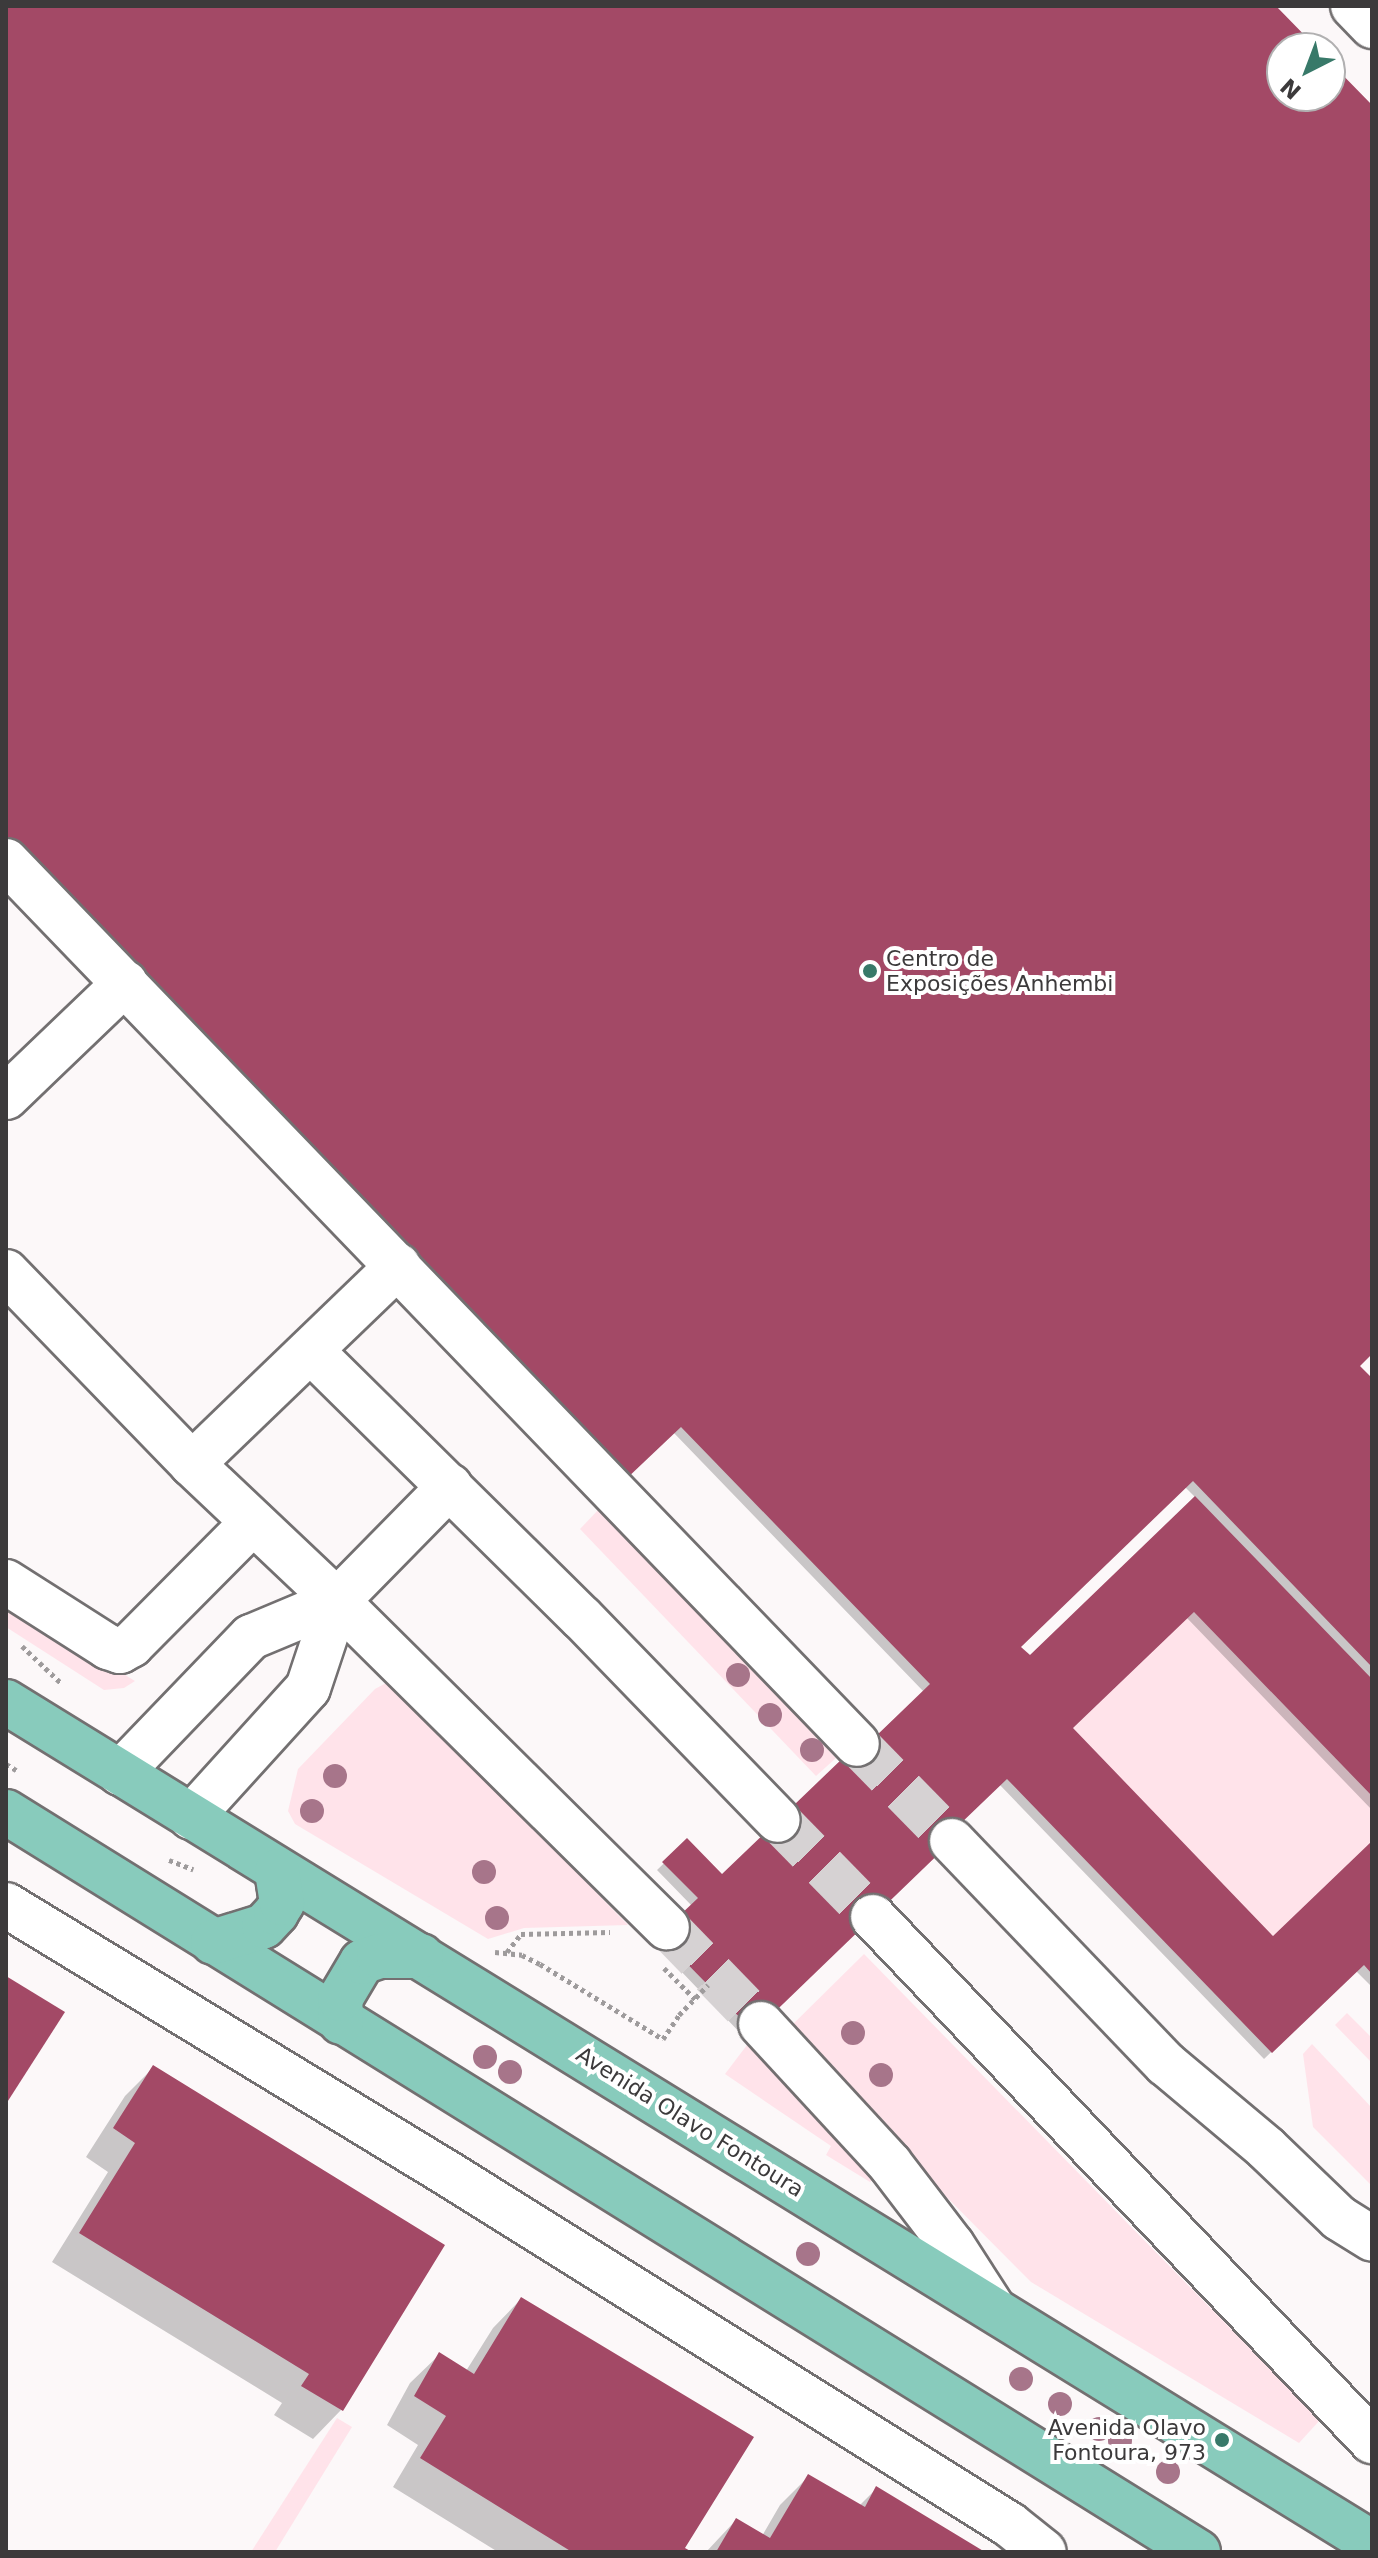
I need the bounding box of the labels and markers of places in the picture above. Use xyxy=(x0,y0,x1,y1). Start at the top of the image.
place label: Centro de Exposições Anhembi xyxy=(886,945,1113,996)
marker: Centro de Exposições Anhembi xyxy=(861,962,879,980)
place label: Avenida Olavo Fontoura, 973 xyxy=(1048,2414,1206,2466)
marker: Avenida Olavo Fontoura, 973 xyxy=(1213,2431,1231,2449)

